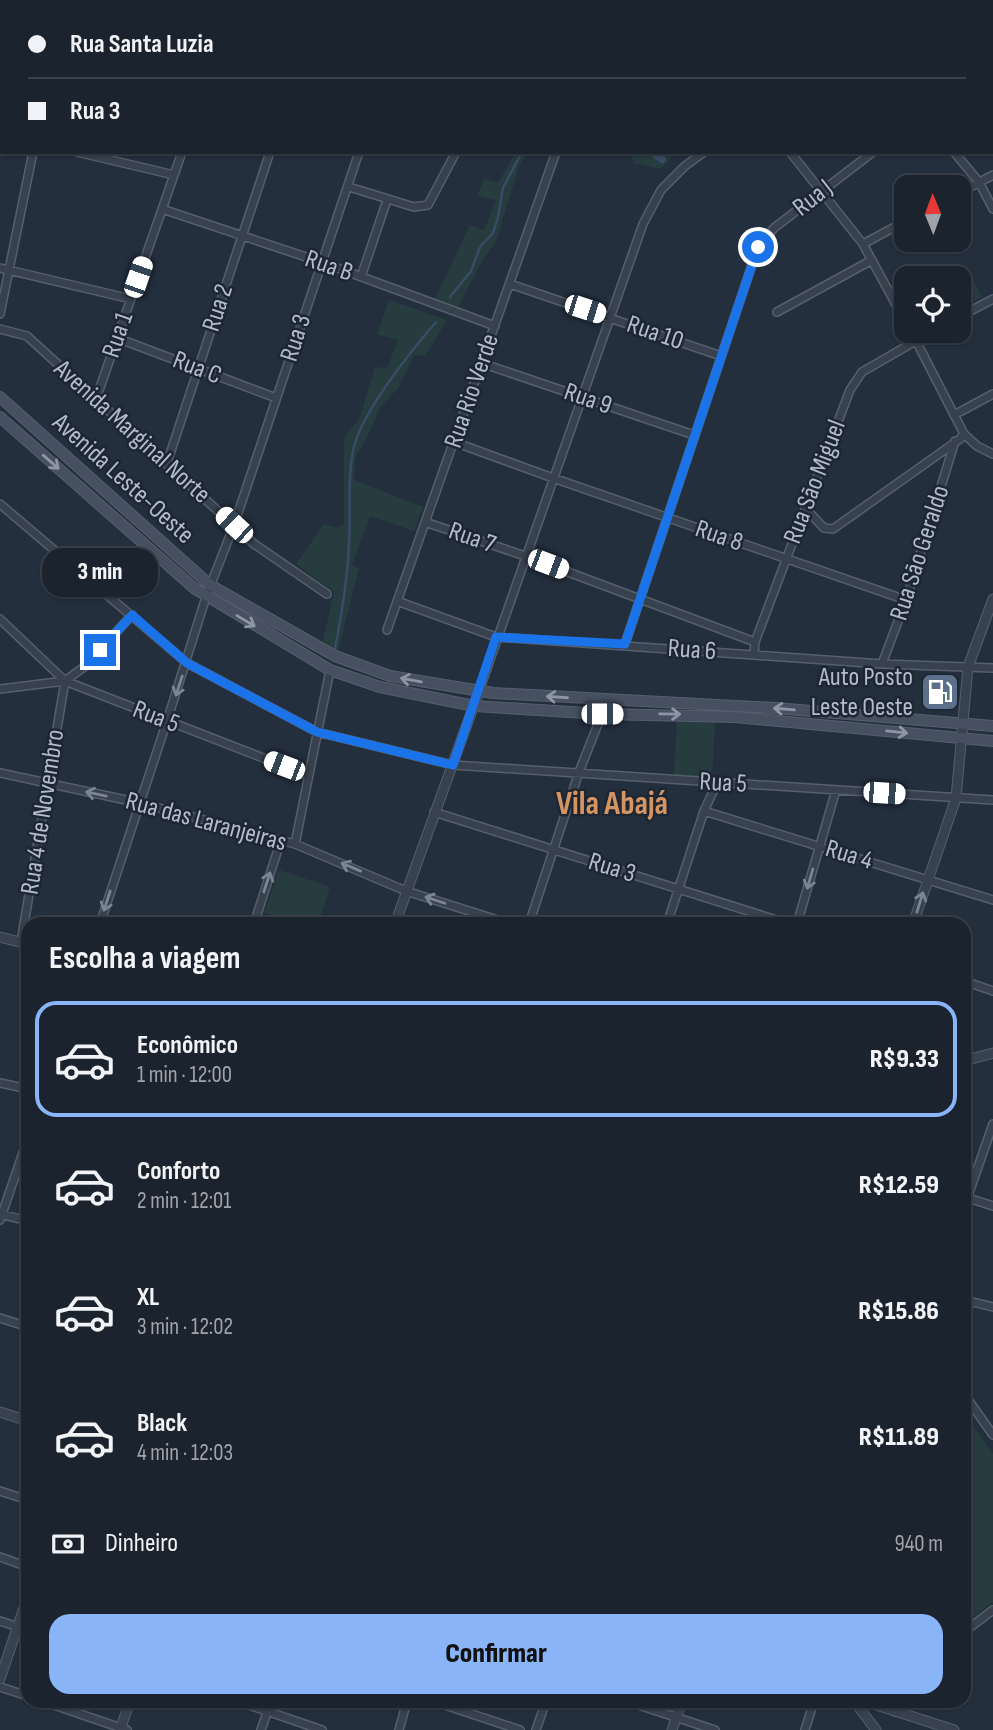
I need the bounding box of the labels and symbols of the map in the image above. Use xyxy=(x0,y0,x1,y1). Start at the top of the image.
street label: Rua J xyxy=(787,173,839,223)
north arrow xyxy=(894,175,971,252)
route start xyxy=(742,231,774,263)
street label: Rua B xyxy=(301,243,357,289)
car xyxy=(122,254,155,300)
street label: Rua 2 xyxy=(196,281,240,335)
car xyxy=(562,293,609,325)
street label: Rua 1 xyxy=(96,308,140,362)
street label: Rua 10 xyxy=(623,309,687,357)
street label: Rua 3 xyxy=(274,310,318,366)
street label: Rua Rio Verde xyxy=(438,330,506,452)
street label: Rua C xyxy=(168,345,226,391)
street label: Avenida Marginal Norte xyxy=(47,353,217,510)
street label: Rua 9 xyxy=(560,376,616,422)
street label: Avenida Leste-Oeste xyxy=(45,407,200,551)
street label: Rua São Miguel xyxy=(777,416,853,548)
one-way arrow xyxy=(42,454,60,470)
street label: Rua São Geraldo xyxy=(884,482,956,624)
car xyxy=(212,503,257,547)
street label: Rua 8 xyxy=(691,513,747,559)
street label: Rua 7 xyxy=(445,516,500,561)
car xyxy=(525,547,572,581)
callout: 3 min xyxy=(42,548,158,598)
one-way arrow xyxy=(235,614,255,628)
street label: Rua 6 xyxy=(667,633,717,667)
route end xyxy=(84,634,116,666)
place label: Auto Posto Leste Oeste xyxy=(811,662,913,723)
fuel station icon: Auto Posto Leste Oeste xyxy=(919,671,961,713)
one-way arrow xyxy=(401,673,423,686)
one-way arrow xyxy=(172,674,184,696)
one-way arrow xyxy=(546,690,568,703)
street label: Rua 5 xyxy=(128,694,184,740)
one-way arrow xyxy=(773,702,796,715)
car xyxy=(582,704,624,725)
one-way arrow xyxy=(658,707,681,721)
one-way arrow xyxy=(885,726,908,739)
street label: Rua 4 de Novembro xyxy=(15,727,71,897)
car xyxy=(261,749,308,783)
street label: Rua 5 xyxy=(698,766,748,800)
car xyxy=(863,781,906,805)
district label: Vila Abajá xyxy=(556,784,668,824)
one-way arrow xyxy=(85,786,108,800)
street label: Rua das Laranjeiras xyxy=(122,786,290,858)
street label: Rua 4 xyxy=(822,833,877,877)
street label: Rua 3 xyxy=(585,846,639,890)
one-way arrow xyxy=(340,860,362,873)
one-way arrow xyxy=(802,868,815,890)
one-way arrow xyxy=(262,871,275,893)
one-way arrow xyxy=(100,890,112,912)
one-way arrow xyxy=(914,891,927,913)
one-way arrow xyxy=(424,893,446,905)

